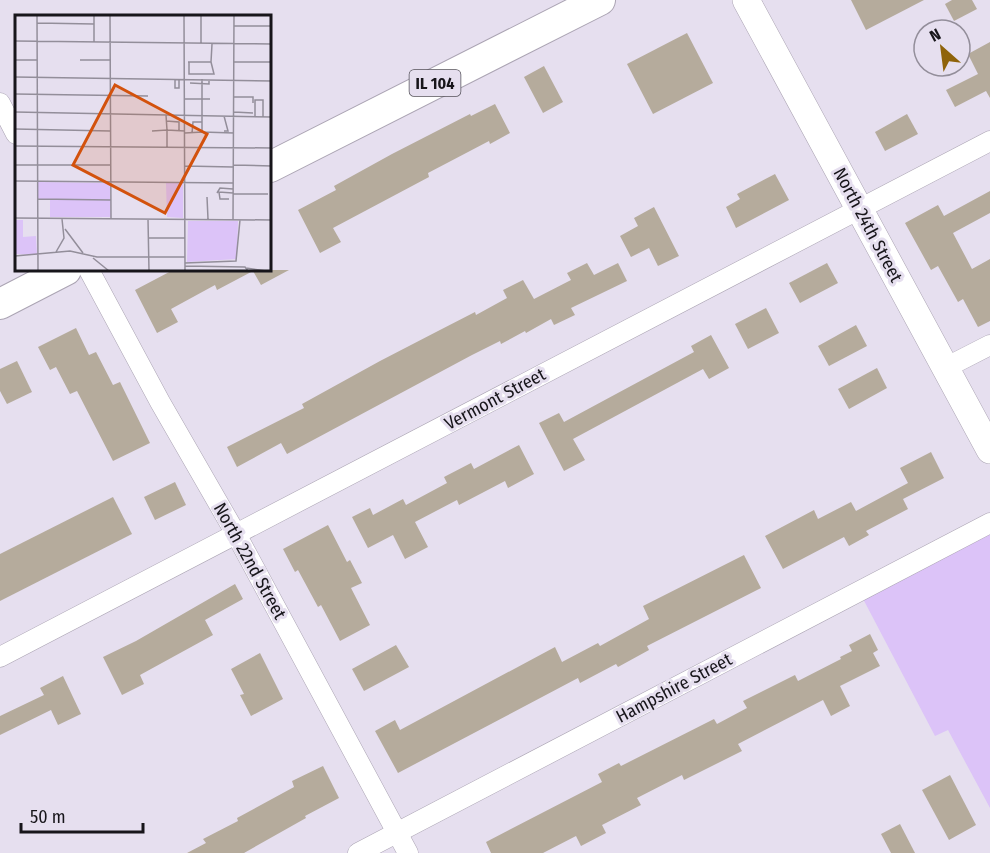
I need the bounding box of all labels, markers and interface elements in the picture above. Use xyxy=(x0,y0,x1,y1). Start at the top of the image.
inset map xyxy=(15,15,272,272)
north arrow xyxy=(912,18,972,78)
text: N xyxy=(926,25,944,46)
road number: IL 104 xyxy=(410,70,460,96)
street label: North 24th Street xyxy=(829,164,907,286)
street label: Vermont Street xyxy=(441,363,549,435)
street label: North 22nd Street xyxy=(209,499,291,623)
street label: Hampshire Street xyxy=(612,648,736,728)
scale bar xyxy=(21,796,142,834)
text: 50 m xyxy=(30,806,66,828)

